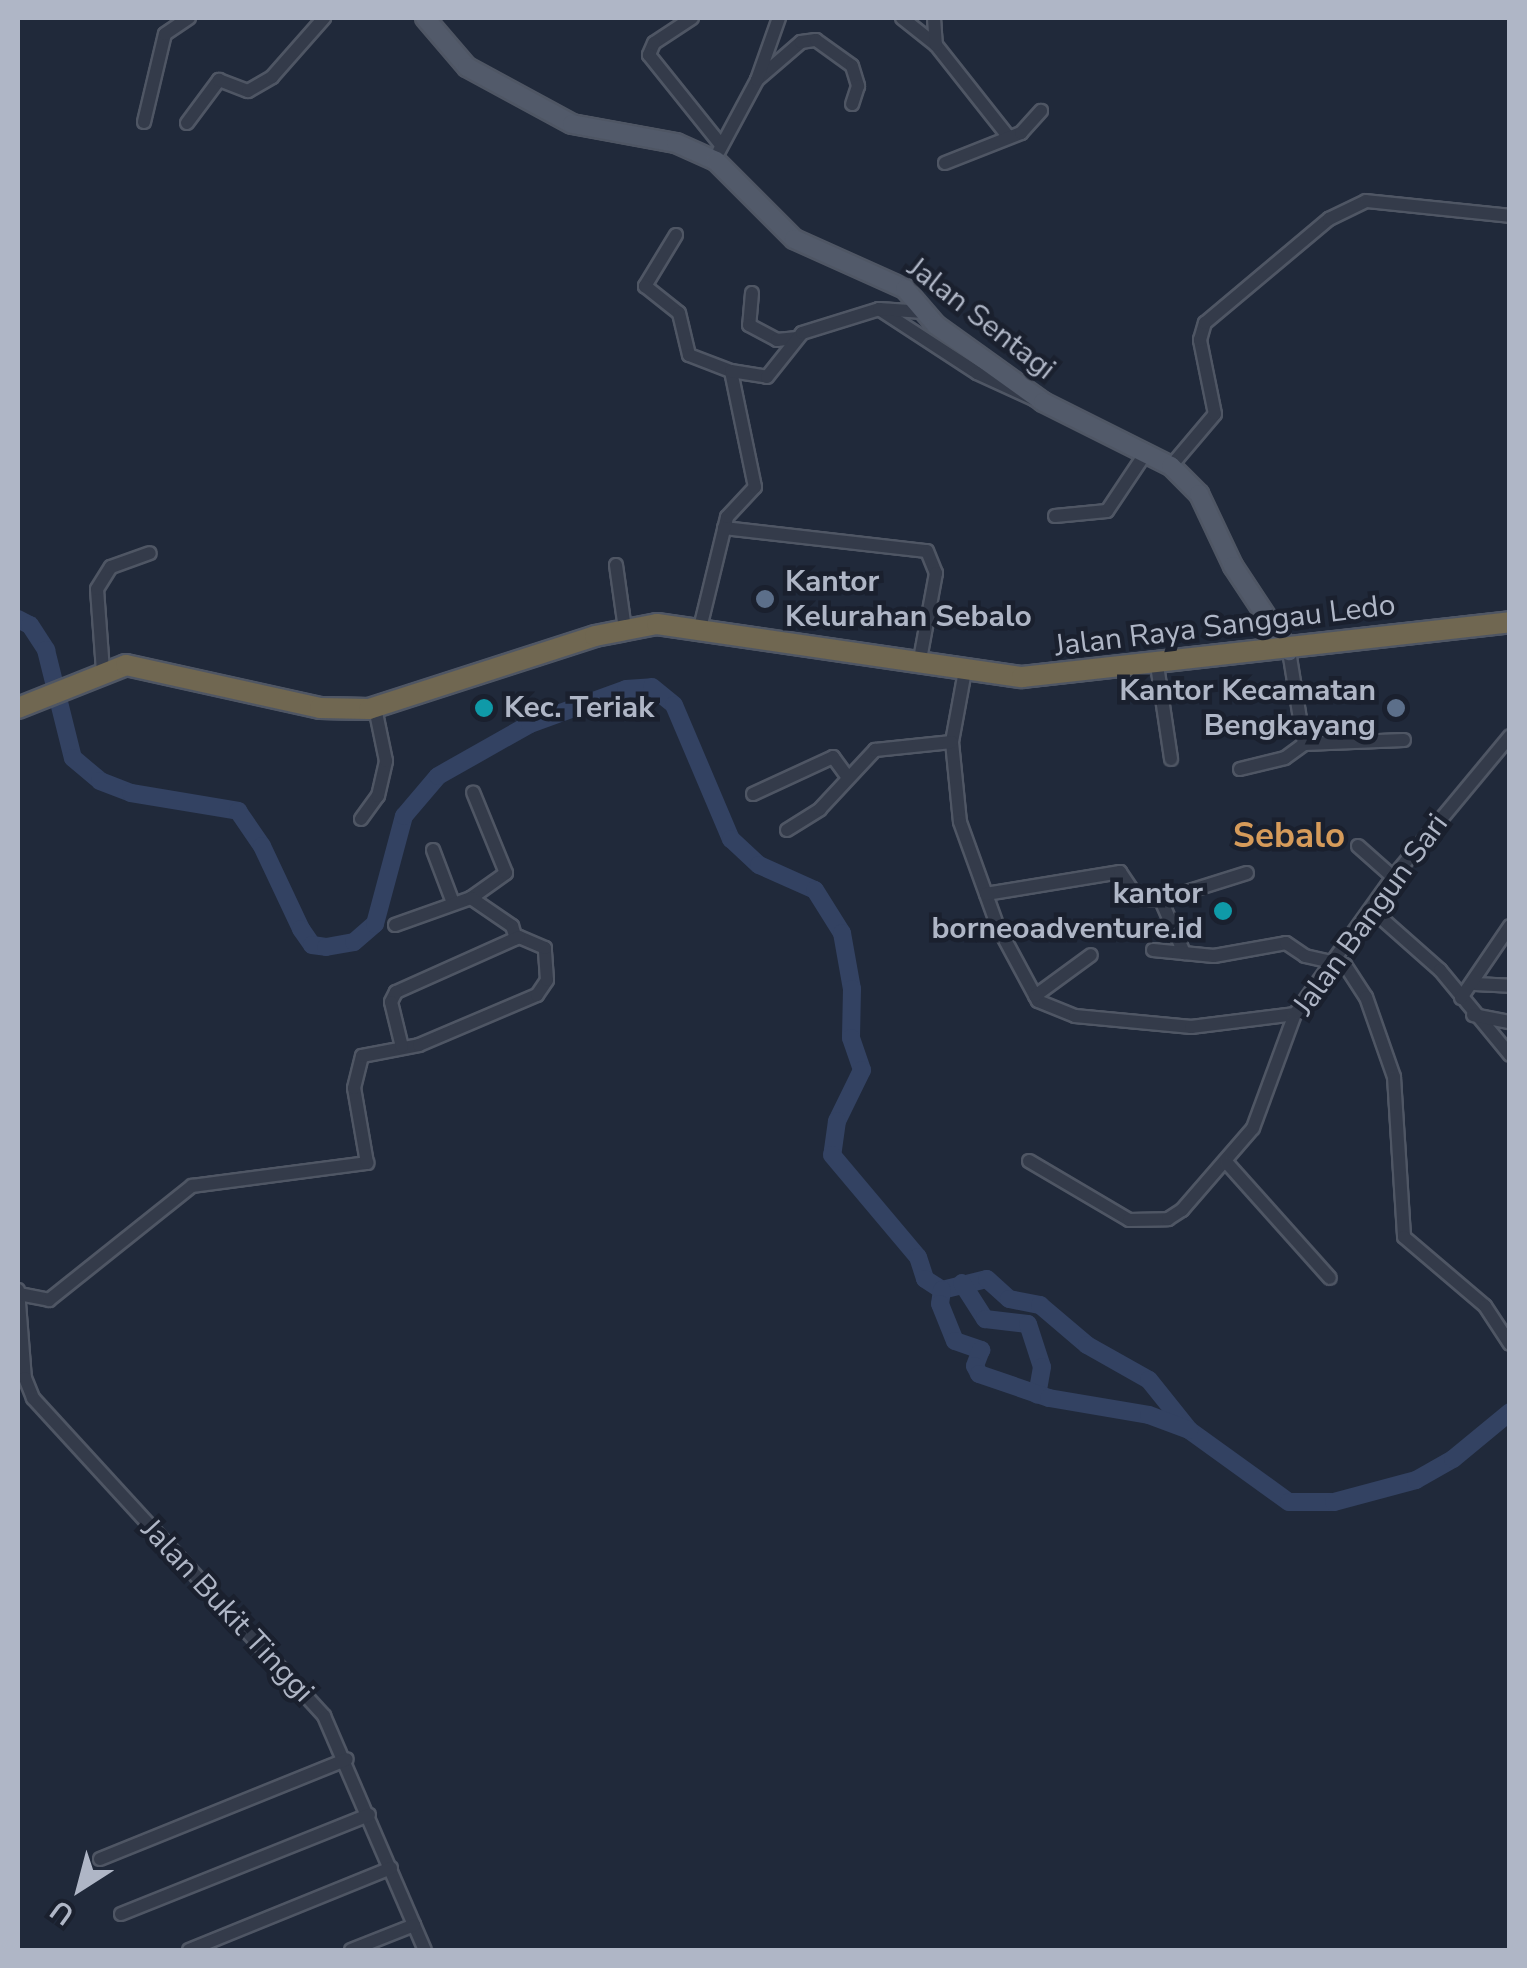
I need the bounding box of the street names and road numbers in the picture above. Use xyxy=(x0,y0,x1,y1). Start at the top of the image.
street label: Jalan Sentagi xyxy=(900,250,1062,388)
street label: Jalan Raya Sanggau Ledo xyxy=(1053,587,1397,665)
street label: Jalan Bangun Sari xyxy=(1286,808,1456,1022)
street label: Jalan Bukit Tinggi xyxy=(133,1512,321,1710)

